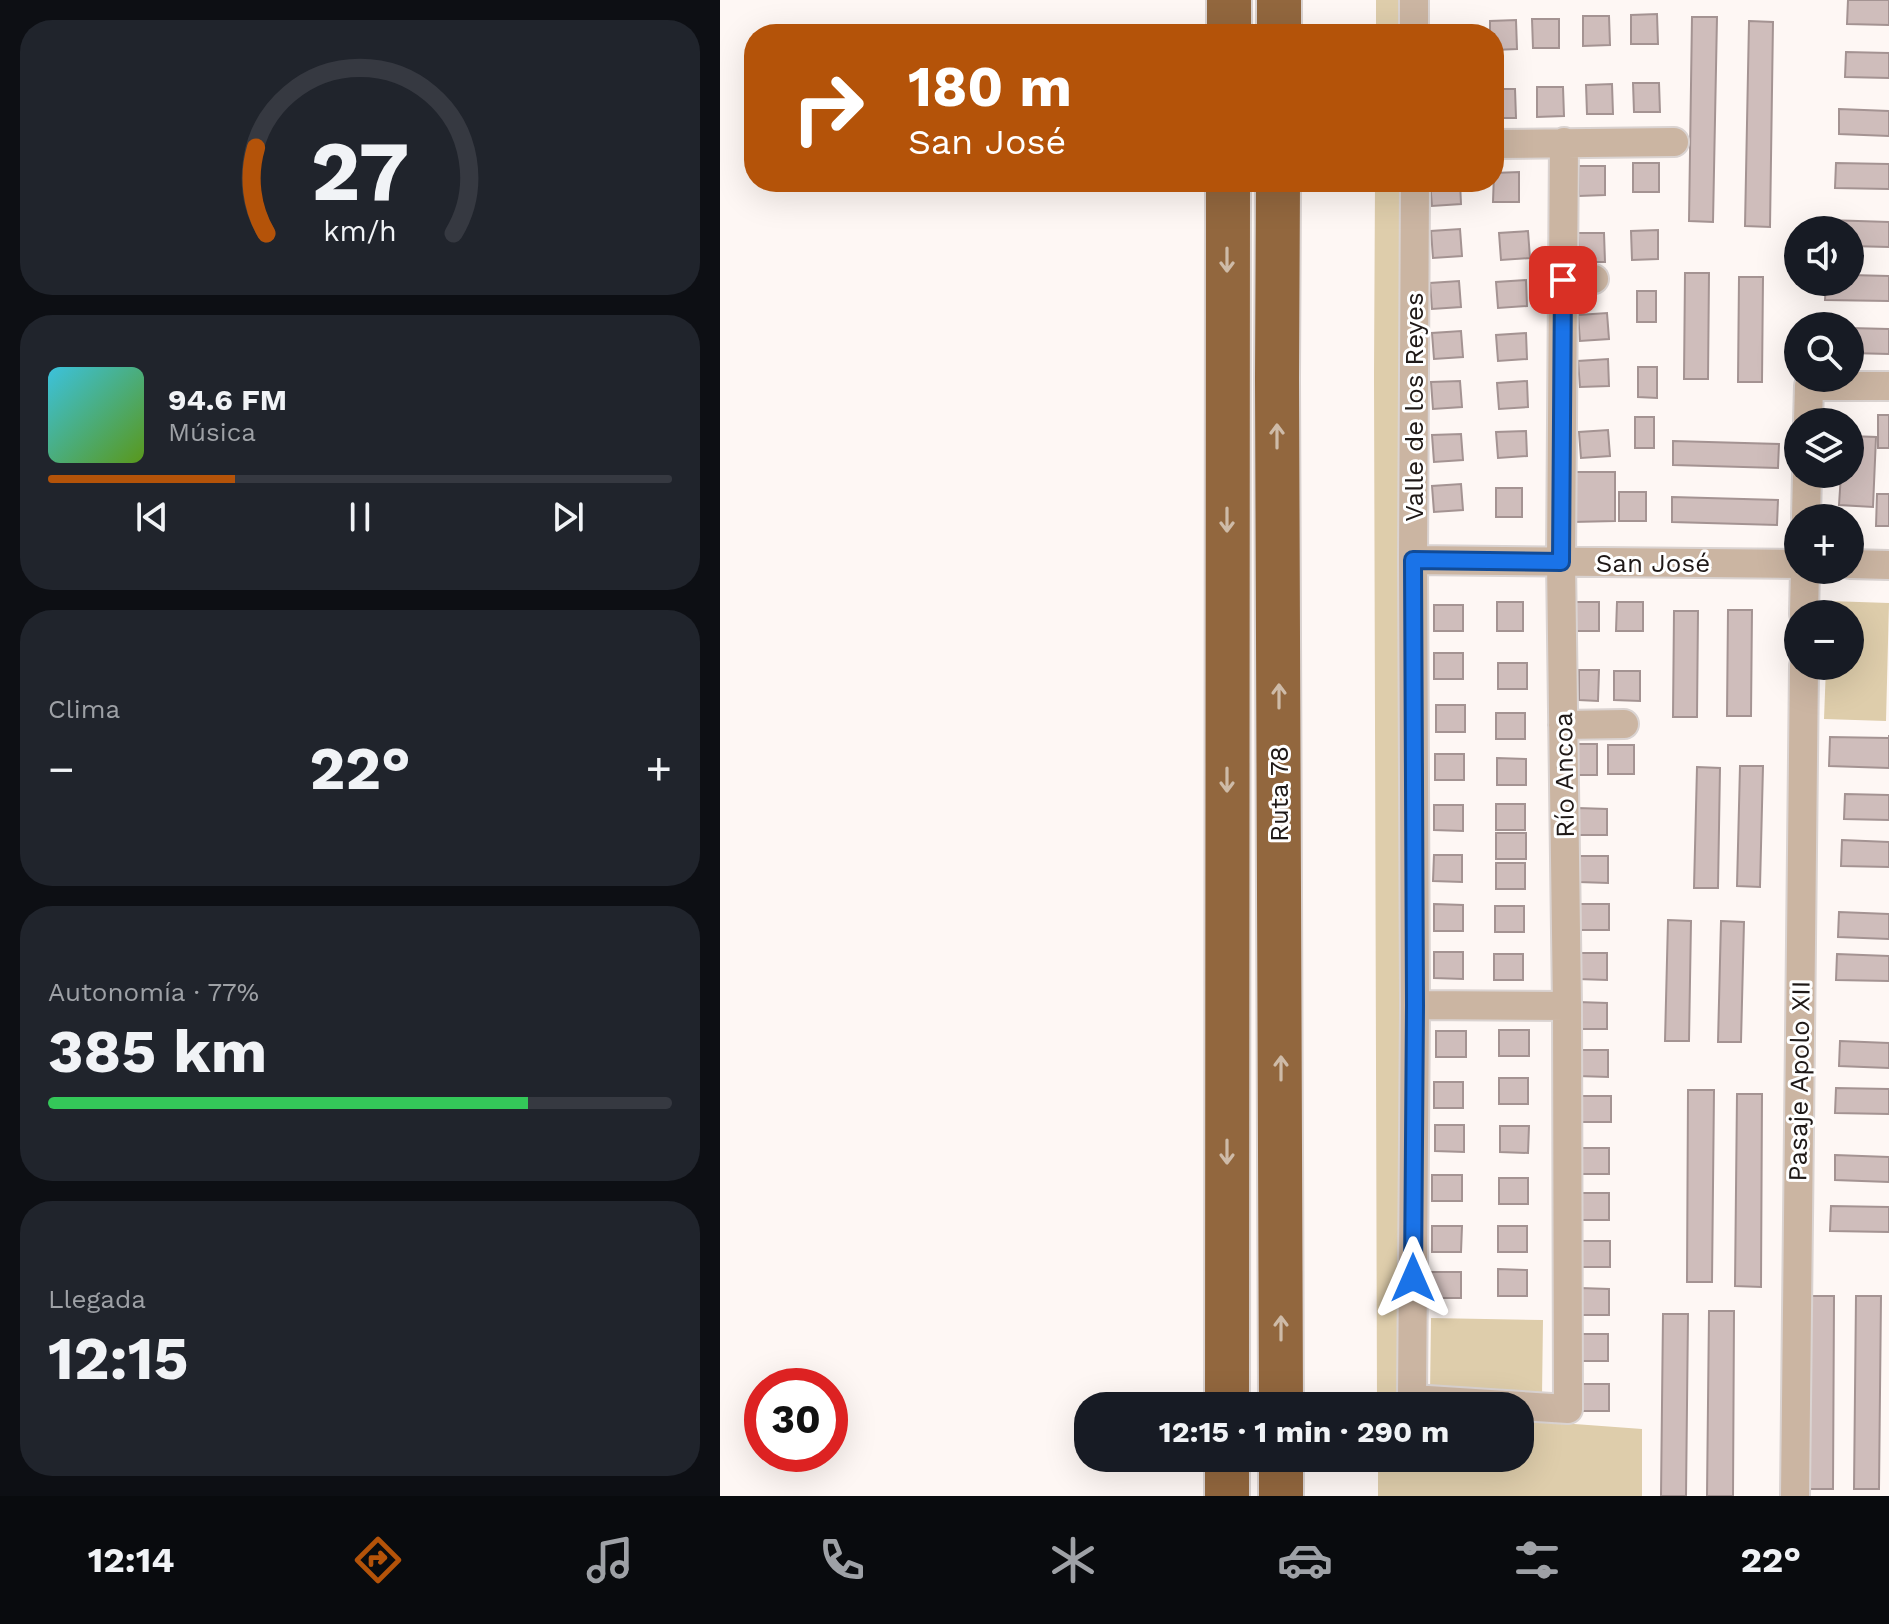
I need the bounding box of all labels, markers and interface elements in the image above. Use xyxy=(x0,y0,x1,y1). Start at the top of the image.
text: 180 m xyxy=(908,54,1072,120)
icon: right xyxy=(776,56,880,160)
text: San José xyxy=(908,121,1066,163)
text: 27 xyxy=(311,122,409,219)
text: km/h xyxy=(323,214,397,248)
map controls xyxy=(1784,216,1864,680)
button: sound xyxy=(1784,216,1864,296)
one-way arrow xyxy=(1220,246,1235,273)
pin xyxy=(1529,246,1597,314)
icon: arrive xyxy=(1541,258,1585,302)
street label: Valle de los Reyes xyxy=(1399,292,1429,522)
button: search xyxy=(1784,312,1864,392)
text: 94.6 FM xyxy=(168,382,287,417)
button: layers xyxy=(1784,408,1864,488)
text: Música xyxy=(168,417,256,447)
one-way arrow xyxy=(1269,423,1285,450)
icon: previous xyxy=(130,495,174,539)
icon: pause xyxy=(338,495,382,539)
icon: next xyxy=(546,495,590,539)
button: + xyxy=(1784,504,1864,584)
one-way arrow xyxy=(1219,506,1235,533)
street label: San José xyxy=(1596,548,1710,578)
button: − xyxy=(1784,600,1864,680)
one-way arrow xyxy=(1271,683,1286,710)
text: Clima xyxy=(48,694,120,724)
street label: Río Ancoa xyxy=(1548,712,1580,838)
text: 22° xyxy=(309,733,411,804)
text: − xyxy=(48,743,75,795)
text: + xyxy=(645,743,672,795)
street label: Ruta 78 xyxy=(1264,746,1294,842)
one-way arrow xyxy=(1219,766,1235,793)
text: Autonomía · 77% xyxy=(48,977,259,1007)
street label: Pasaje Apolo XII xyxy=(1782,980,1816,1182)
text: 385 km xyxy=(48,1016,267,1087)
one-way arrow xyxy=(1273,1055,1289,1082)
one-way arrow xyxy=(1219,1138,1235,1165)
position arrow xyxy=(1371,1236,1455,1320)
text: Llegada xyxy=(48,1284,146,1314)
one-way arrow xyxy=(1273,1315,1289,1342)
text: 12:15 xyxy=(48,1323,189,1394)
speed limit sign: 30 xyxy=(744,1368,848,1472)
text: 12:15 · 1 min · 290 m xyxy=(1159,1414,1449,1449)
icon: directions xyxy=(350,1532,406,1588)
icon: music xyxy=(582,1532,638,1588)
icon: phone xyxy=(814,1532,870,1588)
icon: climate xyxy=(1045,1532,1101,1588)
icon: car xyxy=(1277,1532,1333,1588)
icon: filters xyxy=(1509,1532,1565,1588)
text: 12:14 xyxy=(88,1539,174,1581)
text: 22° xyxy=(1740,1539,1801,1581)

